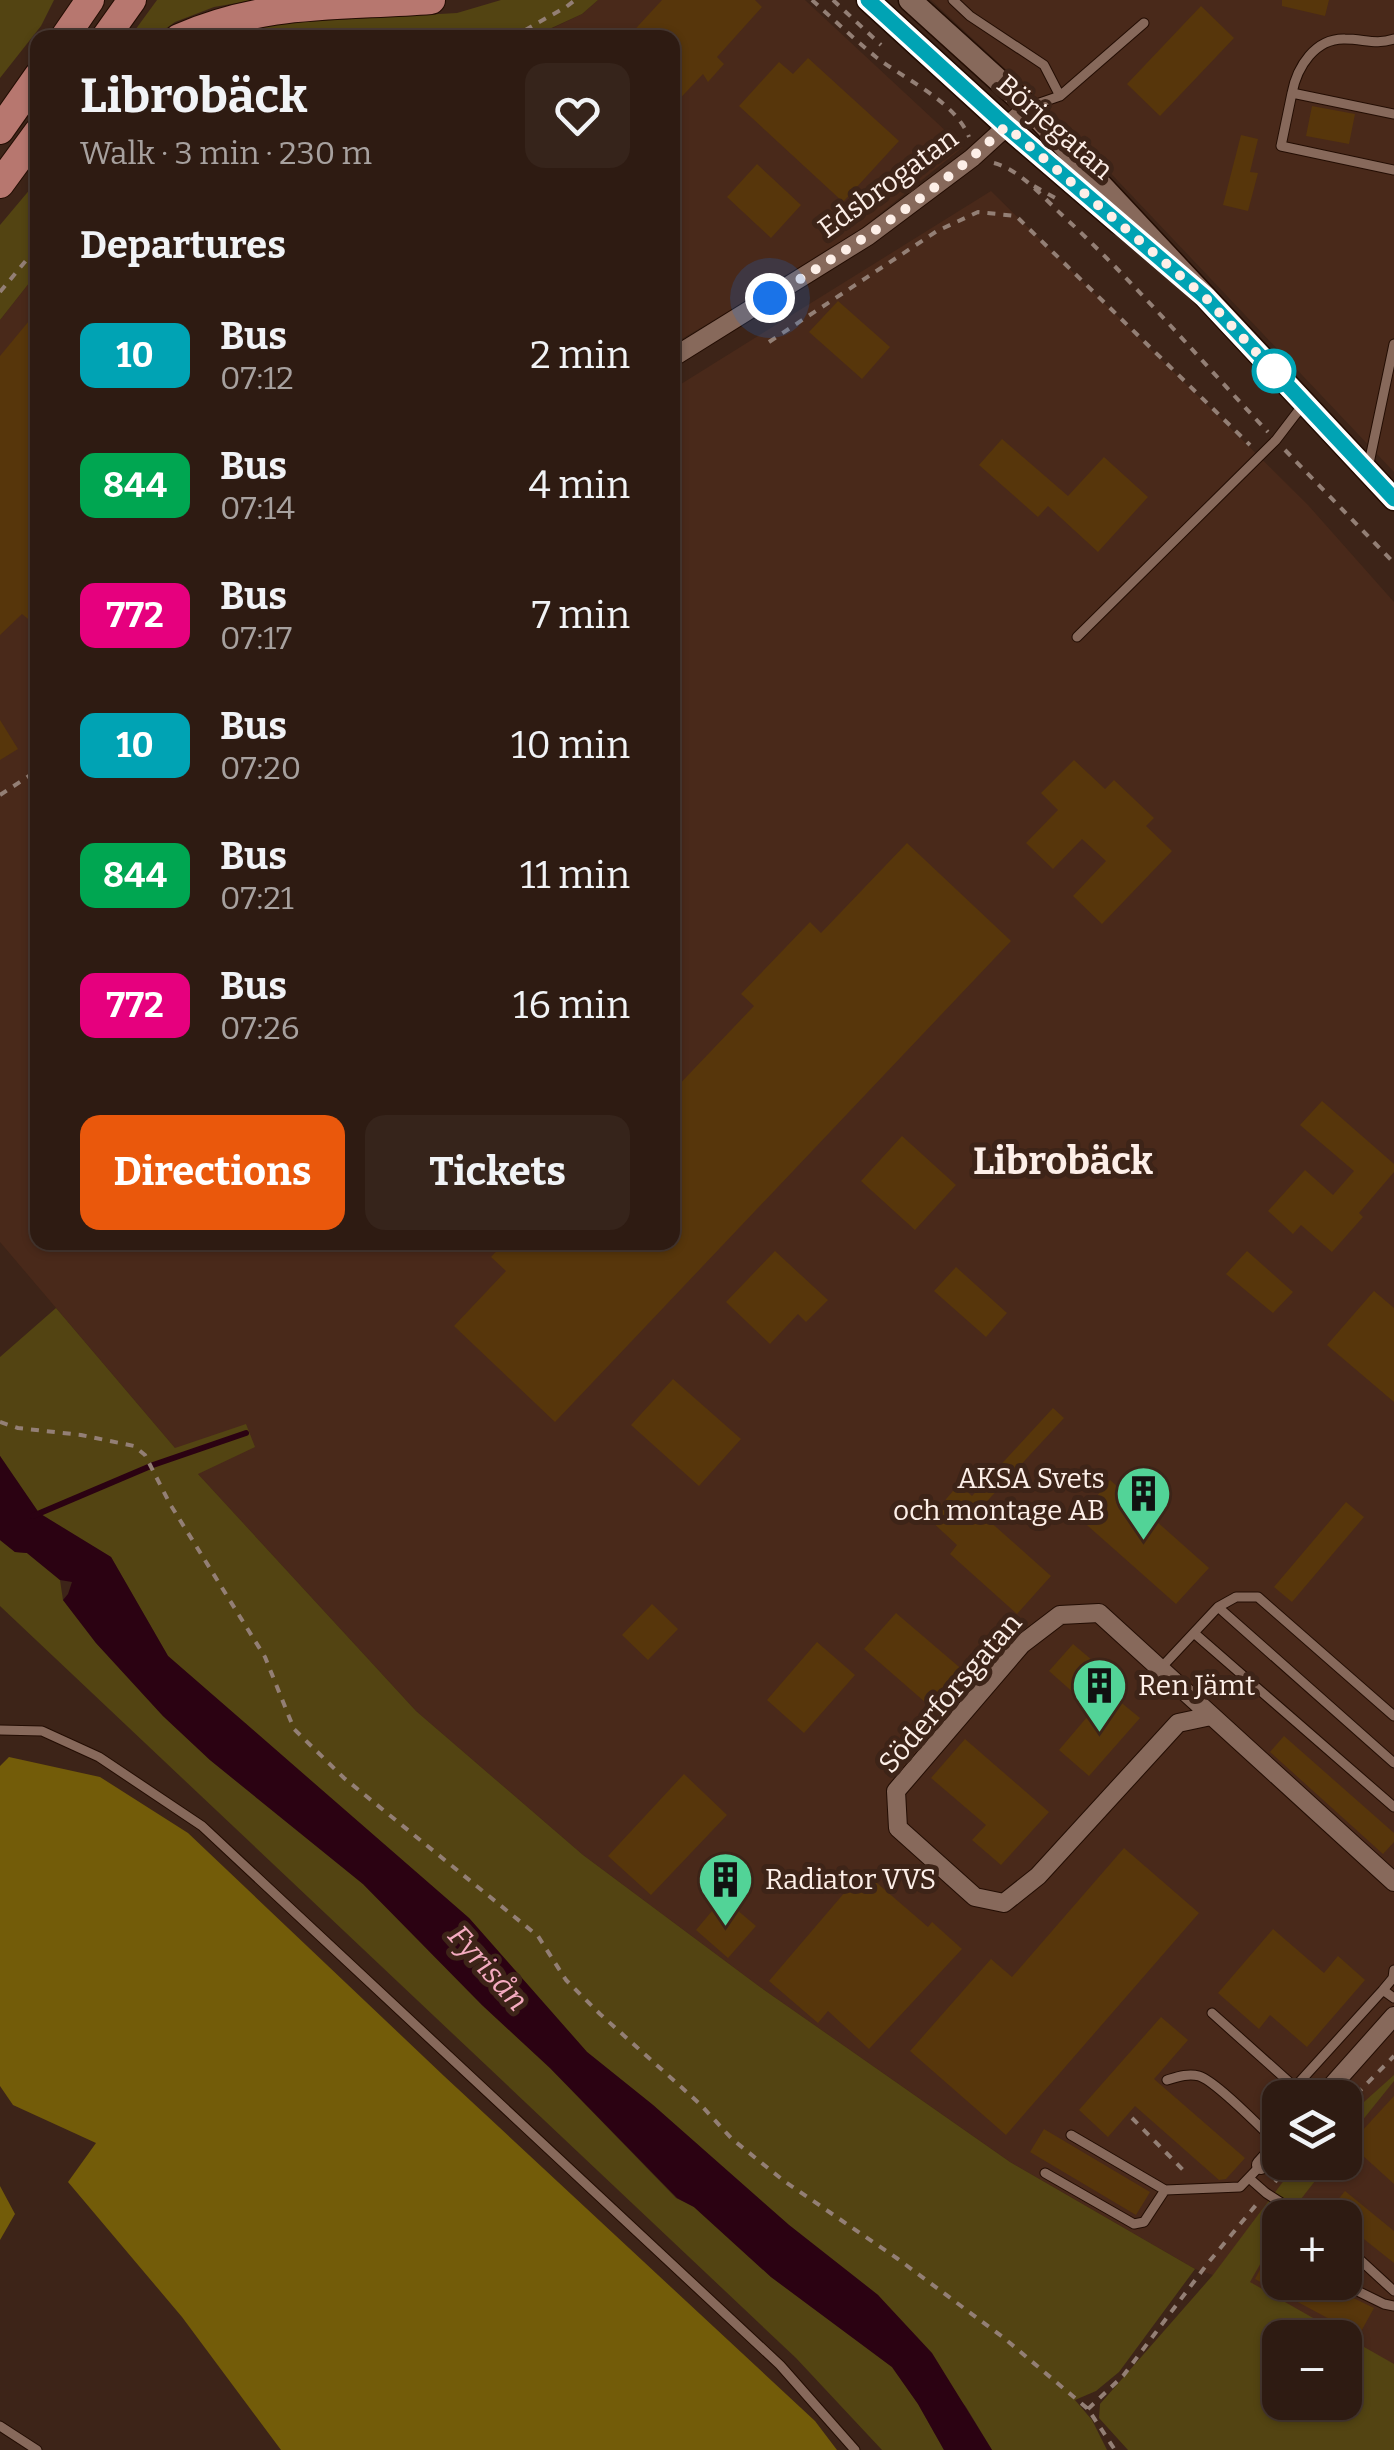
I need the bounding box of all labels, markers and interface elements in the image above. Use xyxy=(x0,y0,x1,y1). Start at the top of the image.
button: heart xyxy=(525,63,630,168)
text: Librobäck xyxy=(80,67,308,125)
street label: Börjegatan xyxy=(990,68,1120,186)
street label: Edsbrogatan xyxy=(812,121,964,245)
text: Walk · 3 min · 230 m xyxy=(80,134,372,172)
text: Departures xyxy=(80,222,286,268)
your location xyxy=(745,273,795,323)
text: Bus xyxy=(220,313,287,359)
text: 2 min xyxy=(530,332,630,378)
text: 10 xyxy=(116,334,154,376)
unlabelled marker xyxy=(1253,350,1295,392)
text: 07:12 xyxy=(220,359,294,397)
text: Bus xyxy=(220,443,287,489)
text: 4 min xyxy=(529,462,630,508)
text: 844 xyxy=(103,464,167,506)
text: 07:14 xyxy=(220,489,295,527)
text: Bus xyxy=(220,573,287,619)
text: 7 min xyxy=(532,592,630,638)
text: 772 xyxy=(106,594,164,636)
text: 07:17 xyxy=(220,619,292,657)
text: Bus xyxy=(220,703,287,749)
text: 10 min xyxy=(511,722,630,768)
text: 10 xyxy=(116,724,154,766)
text: 07:20 xyxy=(220,749,301,787)
text: Bus xyxy=(220,833,287,879)
text: 11 min xyxy=(520,852,630,898)
text: 844 xyxy=(103,854,167,896)
text: 07:21 xyxy=(220,879,294,917)
text: Bus xyxy=(220,963,287,1009)
text: 16 min xyxy=(513,982,630,1028)
text: 772 xyxy=(106,984,164,1026)
text: 07:26 xyxy=(220,1009,300,1047)
button: Directions xyxy=(80,1115,345,1230)
button: Tickets xyxy=(365,1115,630,1230)
district label: Librobäck xyxy=(973,1138,1153,1184)
place label: AKSA Svets och montage AB xyxy=(893,1462,1105,1527)
building icon: AKSA Svets och montage AB xyxy=(1114,1464,1174,1543)
street label: Söderforsgatan xyxy=(872,1606,1029,1780)
building icon: Ren Jämt xyxy=(1069,1655,1129,1734)
place label: Ren Jämt xyxy=(1138,1669,1255,1702)
building icon: Radiator VVS xyxy=(696,1849,756,1928)
place label: Radiator VVS xyxy=(765,1863,936,1896)
water label: Fyrisån xyxy=(440,1918,536,2018)
map controls xyxy=(1262,2080,1362,2420)
button: layers xyxy=(1262,2080,1362,2180)
button: + xyxy=(1262,2200,1362,2300)
button: − xyxy=(1262,2320,1362,2420)

